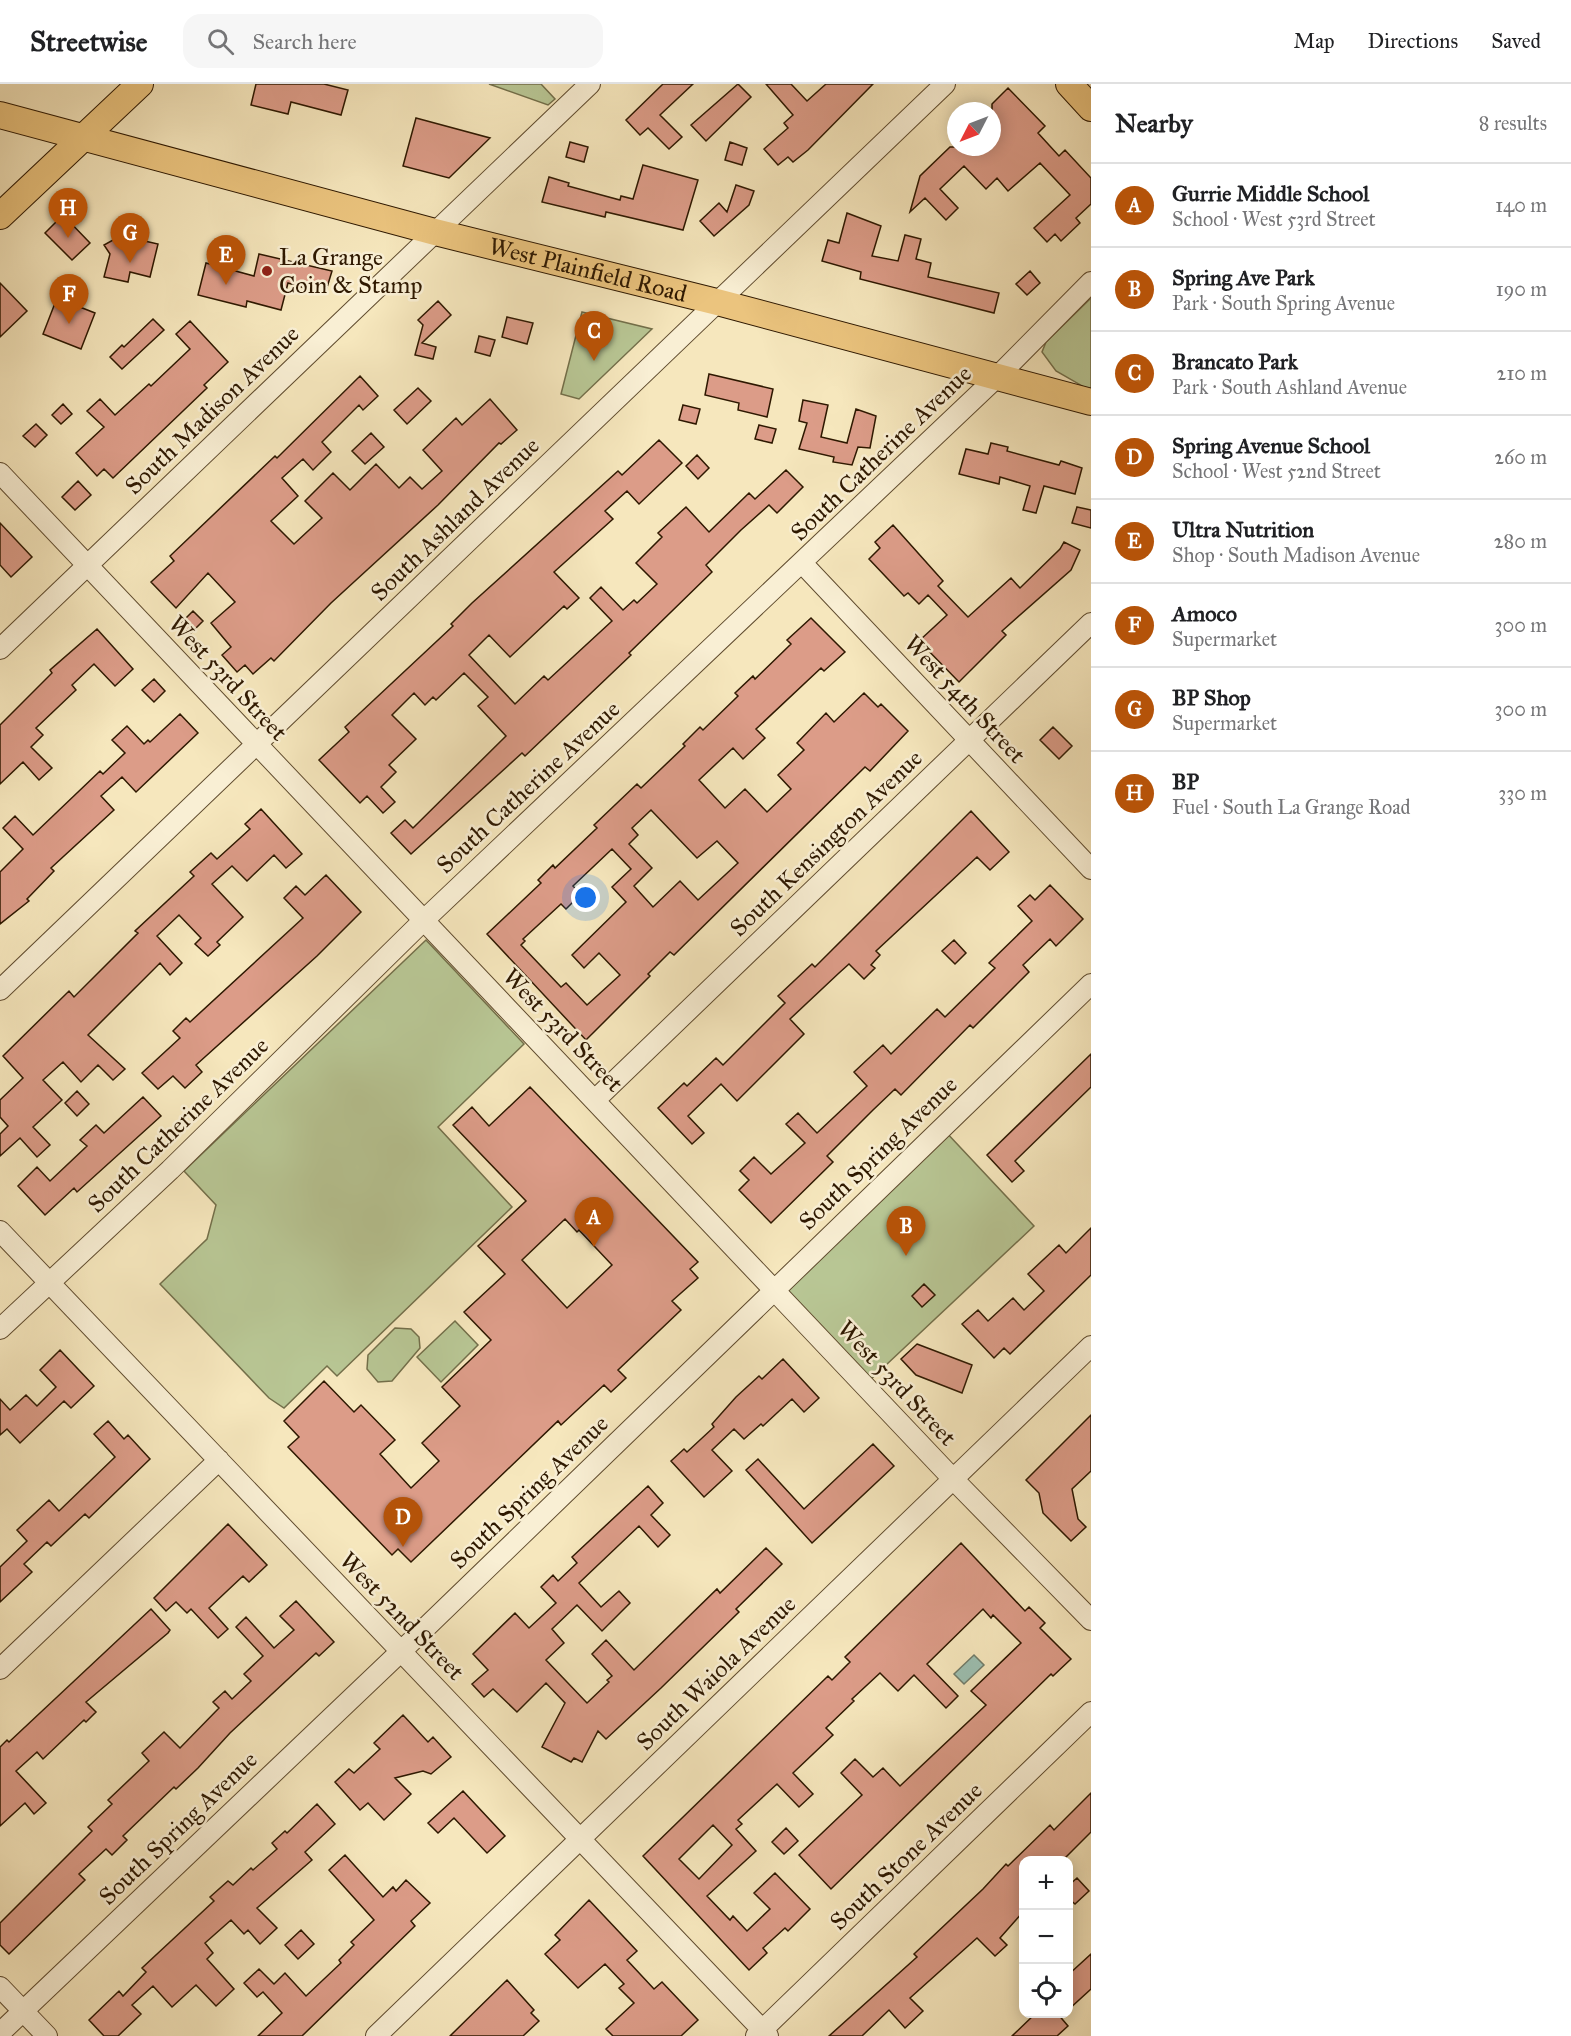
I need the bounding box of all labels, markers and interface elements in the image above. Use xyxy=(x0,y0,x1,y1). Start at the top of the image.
search box xyxy=(183,14,603,68)
text: Streetwise xyxy=(30,24,147,59)
icon: search xyxy=(204,25,237,58)
text: Search here xyxy=(252,28,357,55)
text: Map xyxy=(1294,28,1335,54)
text: Directions xyxy=(1368,28,1458,54)
text: Saved xyxy=(1491,28,1541,54)
north arrow xyxy=(947,102,1001,156)
text: Nearby xyxy=(1115,107,1193,139)
text: 8 results xyxy=(1479,111,1547,135)
text: Gurrie Middle School xyxy=(1172,180,1369,207)
pin: H xyxy=(48,188,88,238)
text: A xyxy=(1128,193,1141,217)
text: 140 m xyxy=(1495,193,1547,217)
text: School · West 53rd Street xyxy=(1172,207,1376,231)
pin: G xyxy=(110,214,150,263)
street label: West Plainfield Road xyxy=(486,231,690,309)
pin: E xyxy=(206,236,246,285)
place label: La Grange Coin & Stamp xyxy=(279,242,423,300)
marker: La Grange Coin & Stamp xyxy=(260,264,274,278)
text: Spring Ave Park xyxy=(1172,264,1315,291)
pin: F xyxy=(50,274,88,324)
text: B xyxy=(1128,277,1141,301)
text: 190 m xyxy=(1496,277,1547,301)
text: Park · South Spring Avenue xyxy=(1172,291,1395,315)
pin: C xyxy=(574,312,614,361)
street label: South Madison Avenue xyxy=(119,319,305,501)
text: Brancato Park xyxy=(1172,348,1298,375)
street label: South Catherine Avenue xyxy=(784,359,978,547)
text: C xyxy=(1128,361,1141,385)
text: 210 m xyxy=(1497,361,1547,385)
text: Park · South Ashland Avenue xyxy=(1172,375,1407,399)
street label: South Ashland Avenue xyxy=(364,431,546,607)
text: Spring Avenue School xyxy=(1172,432,1370,459)
text: D xyxy=(1127,445,1142,469)
text: 260 m xyxy=(1494,445,1547,469)
text: School · West 52nd Street xyxy=(1172,459,1381,483)
text: Ultra Nutrition xyxy=(1172,516,1314,543)
text: E xyxy=(1127,529,1142,553)
text: 280 m xyxy=(1494,529,1547,553)
text: Shop · South Madison Avenue xyxy=(1172,543,1420,567)
text: Amoco xyxy=(1172,600,1237,627)
street label: West 53rd Street xyxy=(162,609,294,747)
text: F xyxy=(1128,613,1141,637)
text: 300 m xyxy=(1495,613,1547,637)
text: Supermarket xyxy=(1172,627,1277,651)
street label: West 54th Street xyxy=(898,629,1032,770)
text: BP Shop xyxy=(1172,684,1251,711)
street label: South Catherine Avenue xyxy=(430,694,626,880)
text: G xyxy=(1127,697,1142,721)
text: 300 m xyxy=(1495,697,1547,721)
text: Supermarket xyxy=(1172,711,1277,735)
street label: South Kensington Avenue xyxy=(723,743,929,943)
text: BP xyxy=(1172,768,1199,795)
text: H xyxy=(1126,781,1143,805)
text: 330 m xyxy=(1498,781,1547,805)
text: Fuel · South La Grange Road xyxy=(1172,795,1411,819)
your location xyxy=(571,883,600,912)
street label: West 53rd Street xyxy=(496,962,630,1099)
street label: South Catherine Avenue xyxy=(81,1031,275,1219)
street label: South Spring Avenue xyxy=(793,1070,963,1236)
pin: A xyxy=(574,1198,614,1247)
pin: B xyxy=(886,1206,926,1256)
street label: West 53rd Street xyxy=(831,1314,963,1452)
street label: South Spring Avenue xyxy=(444,1409,614,1575)
pin: D xyxy=(384,1498,422,1547)
street label: West 52nd Street xyxy=(333,1545,471,1687)
street label: South Waiola Avenue xyxy=(630,1589,802,1757)
street label: South Spring Avenue xyxy=(93,1745,263,1911)
street label: South Stone Avenue xyxy=(823,1776,989,1936)
map controls xyxy=(1019,1856,1073,2018)
button: + xyxy=(1019,1856,1073,1910)
button: − xyxy=(1019,1910,1073,1964)
button: locate xyxy=(1019,1964,1073,2018)

